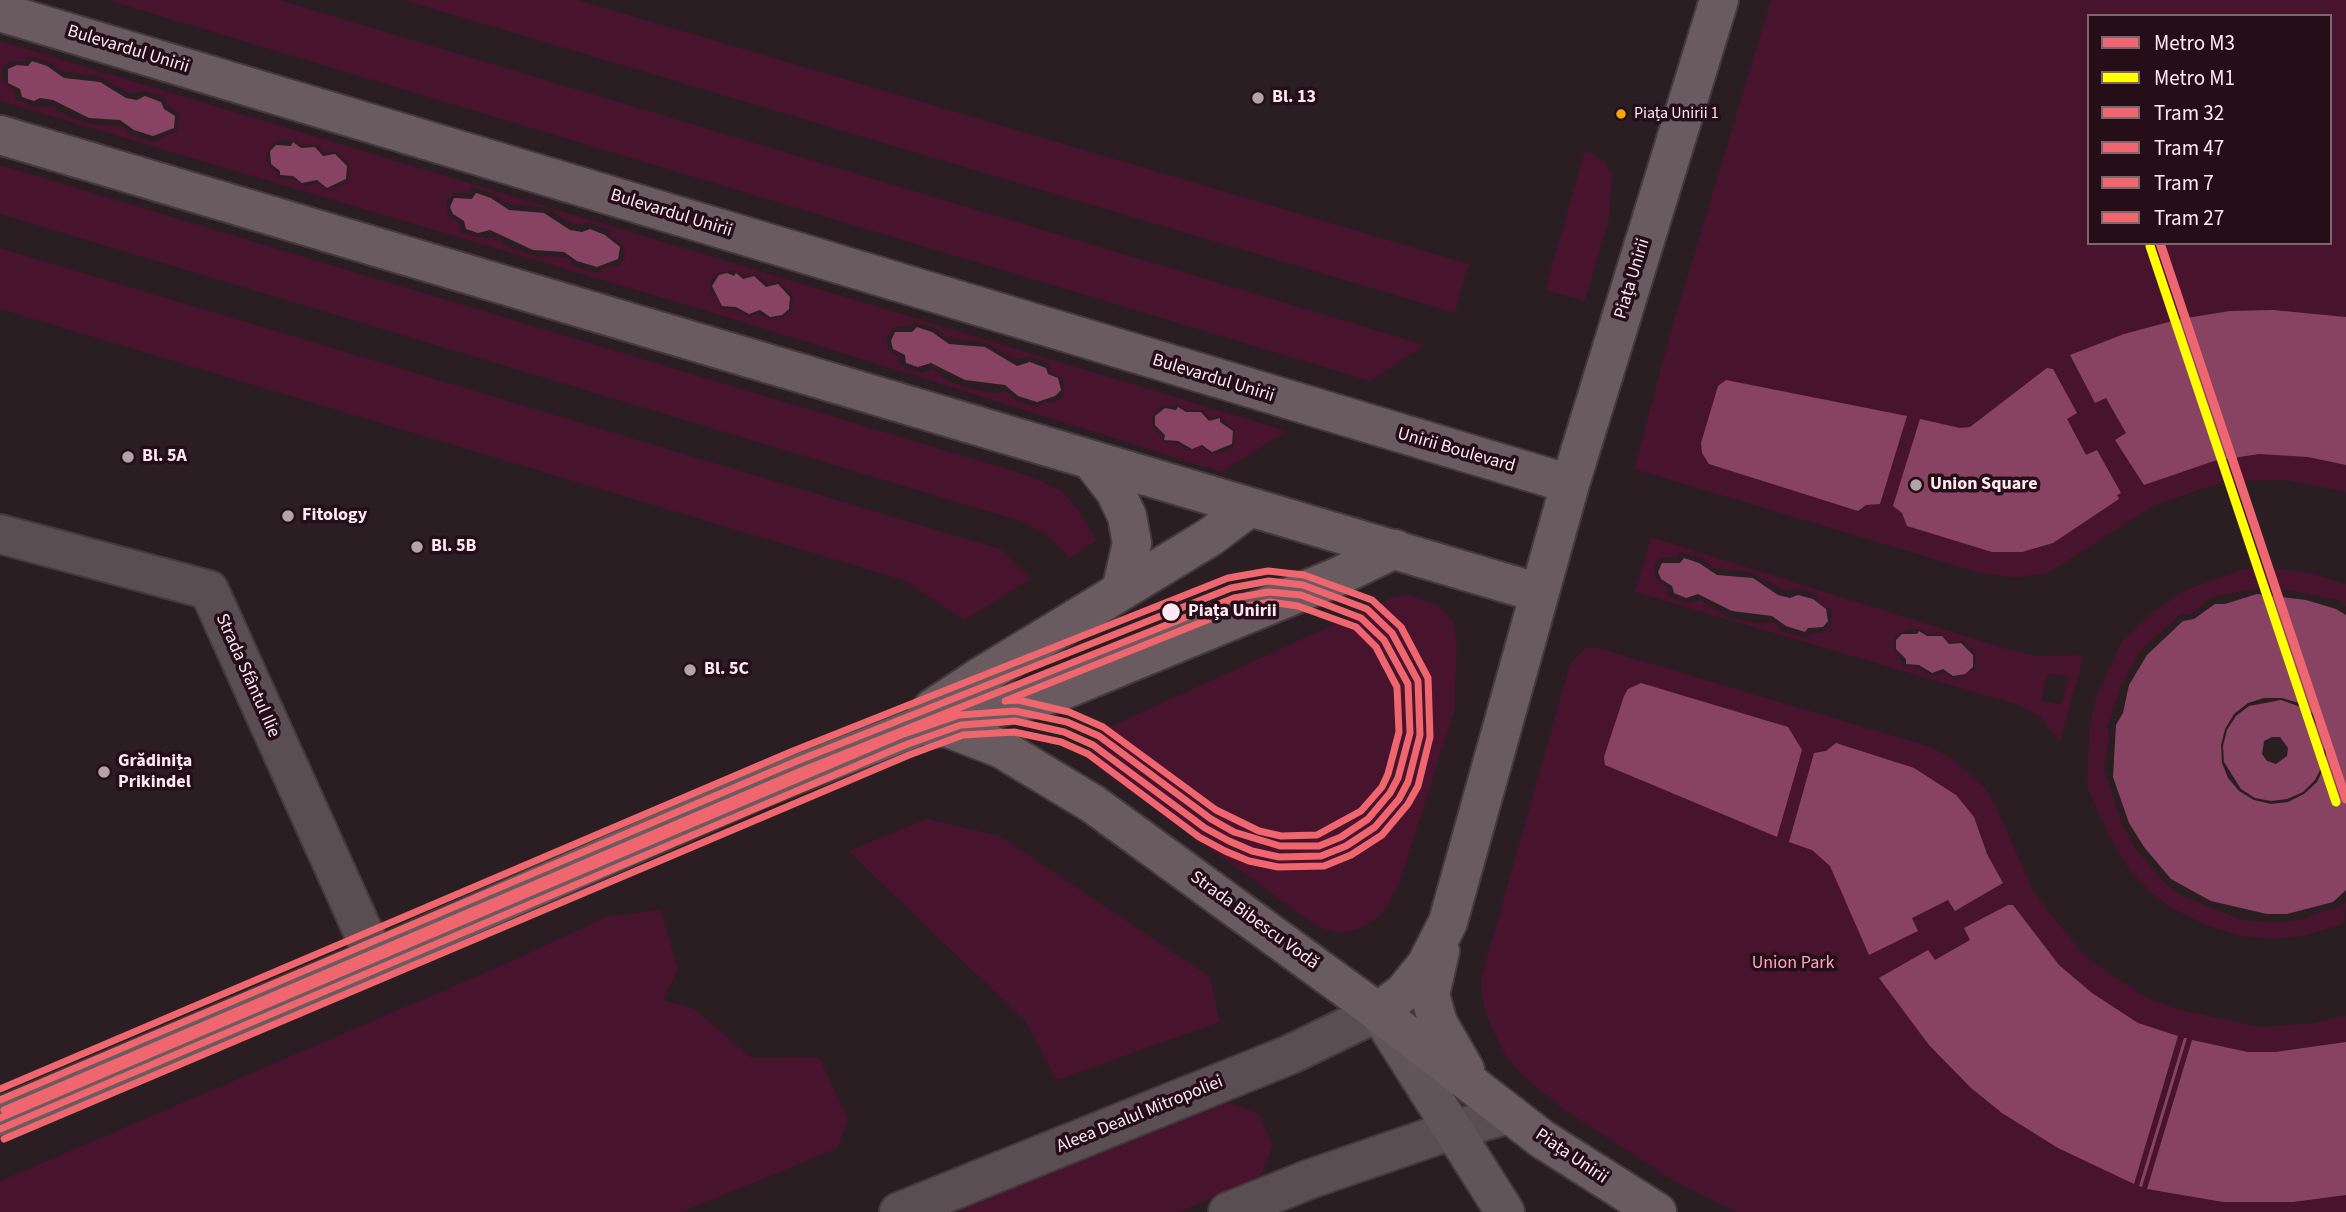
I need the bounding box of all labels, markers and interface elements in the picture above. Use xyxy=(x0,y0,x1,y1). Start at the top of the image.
legend xyxy=(2087,14,2332,245)
street label: Bulevardul Unirii xyxy=(65,21,191,79)
text: Metro M3 xyxy=(2154,28,2235,58)
text: Metro M1 xyxy=(2154,63,2235,93)
place label: Bl. 13 xyxy=(1272,87,1316,109)
marker: Bl. 13 xyxy=(1250,90,1266,106)
text: Tram 32 xyxy=(2154,98,2224,128)
place label: Piața Unirii 1 xyxy=(1634,104,1719,124)
marker: Piața Unirii 1 xyxy=(1614,107,1628,121)
text: Tram 47 xyxy=(2154,133,2224,163)
text: Tram 7 xyxy=(2154,168,2214,198)
street label: Bulevardul Unirii xyxy=(608,185,734,243)
text: Tram 27 xyxy=(2154,203,2224,233)
street label: Piața Unirii xyxy=(1611,236,1655,322)
street label: Bulevardul Unirii xyxy=(1150,350,1276,408)
street label: Unirii Boulevard xyxy=(1395,424,1517,478)
place label: Bl. 5A xyxy=(142,446,187,468)
marker: Bl. 5A xyxy=(120,449,136,465)
place label: Union Square xyxy=(1930,474,2037,496)
marker: Union Square xyxy=(1908,477,1924,493)
place label: Fitology xyxy=(302,505,367,527)
marker: Fitology xyxy=(280,508,296,524)
place label: Bl. 5B xyxy=(431,536,476,558)
marker: Bl. 5B xyxy=(409,539,425,555)
marker: Piața Unirii xyxy=(1160,601,1182,623)
place label: Piața Unirii xyxy=(1188,601,1277,623)
street label: Strada Sfântul Ilie xyxy=(210,611,284,741)
place label: Bl. 5C xyxy=(704,659,749,681)
marker: Bl. 5C xyxy=(682,662,698,678)
place label: Grădinița Prikindel xyxy=(118,751,192,794)
marker: Grădinița Prikindel xyxy=(96,764,112,780)
street label: Strada Bibescu Vodă xyxy=(1185,867,1323,975)
park label: Union Park xyxy=(1752,953,1834,975)
street label: Aleea Dealul Mitropoliei xyxy=(1054,1072,1226,1158)
street label: Piața Unirii xyxy=(1531,1125,1611,1189)

